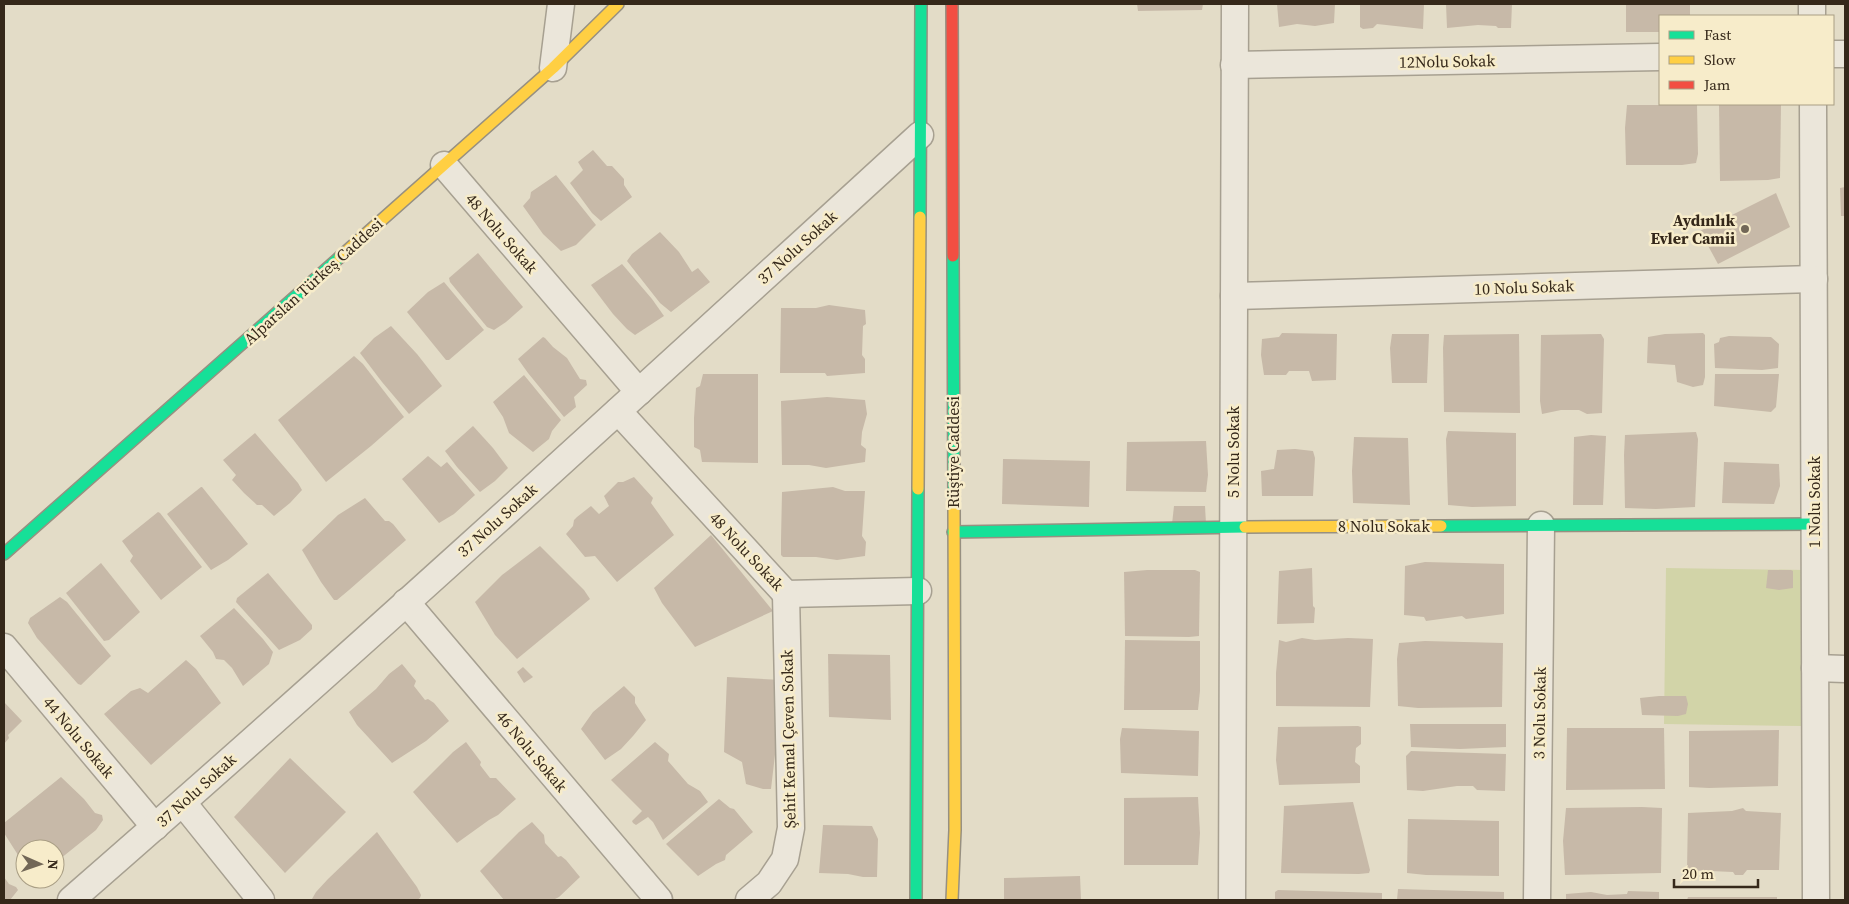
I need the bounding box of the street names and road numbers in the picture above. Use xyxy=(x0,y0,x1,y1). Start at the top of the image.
street label: 12Nolu Sokak xyxy=(1399,49,1496,73)
street label: 48 Nolu Sokak xyxy=(461,188,543,278)
street label: 37 Nolu Sokak xyxy=(752,205,842,289)
street label: Alparslan Türkeş Caddesi xyxy=(239,212,388,350)
street label: 10 Nolu Sokak xyxy=(1474,274,1575,300)
street label: Rüştiye Caddesi xyxy=(942,396,964,508)
street label: 5 Nolu Sokak xyxy=(1222,406,1244,498)
street label: 1 Nolu Sokak xyxy=(1803,456,1825,548)
street label: 37 Nolu Sokak xyxy=(452,478,542,562)
street label: 48 Nolu Sokak xyxy=(705,507,789,595)
street label: 8 Nolu Sokak xyxy=(1338,515,1430,537)
street label: Şehit Kemal Çeven Sokak xyxy=(775,649,801,829)
street label: 3 Nolu Sokak xyxy=(1527,667,1551,759)
street label: 44 Nolu Sokak xyxy=(38,692,120,783)
street label: 46 Nolu Sokak xyxy=(491,706,573,797)
street label: 37 Nolu Sokak xyxy=(151,748,241,832)

